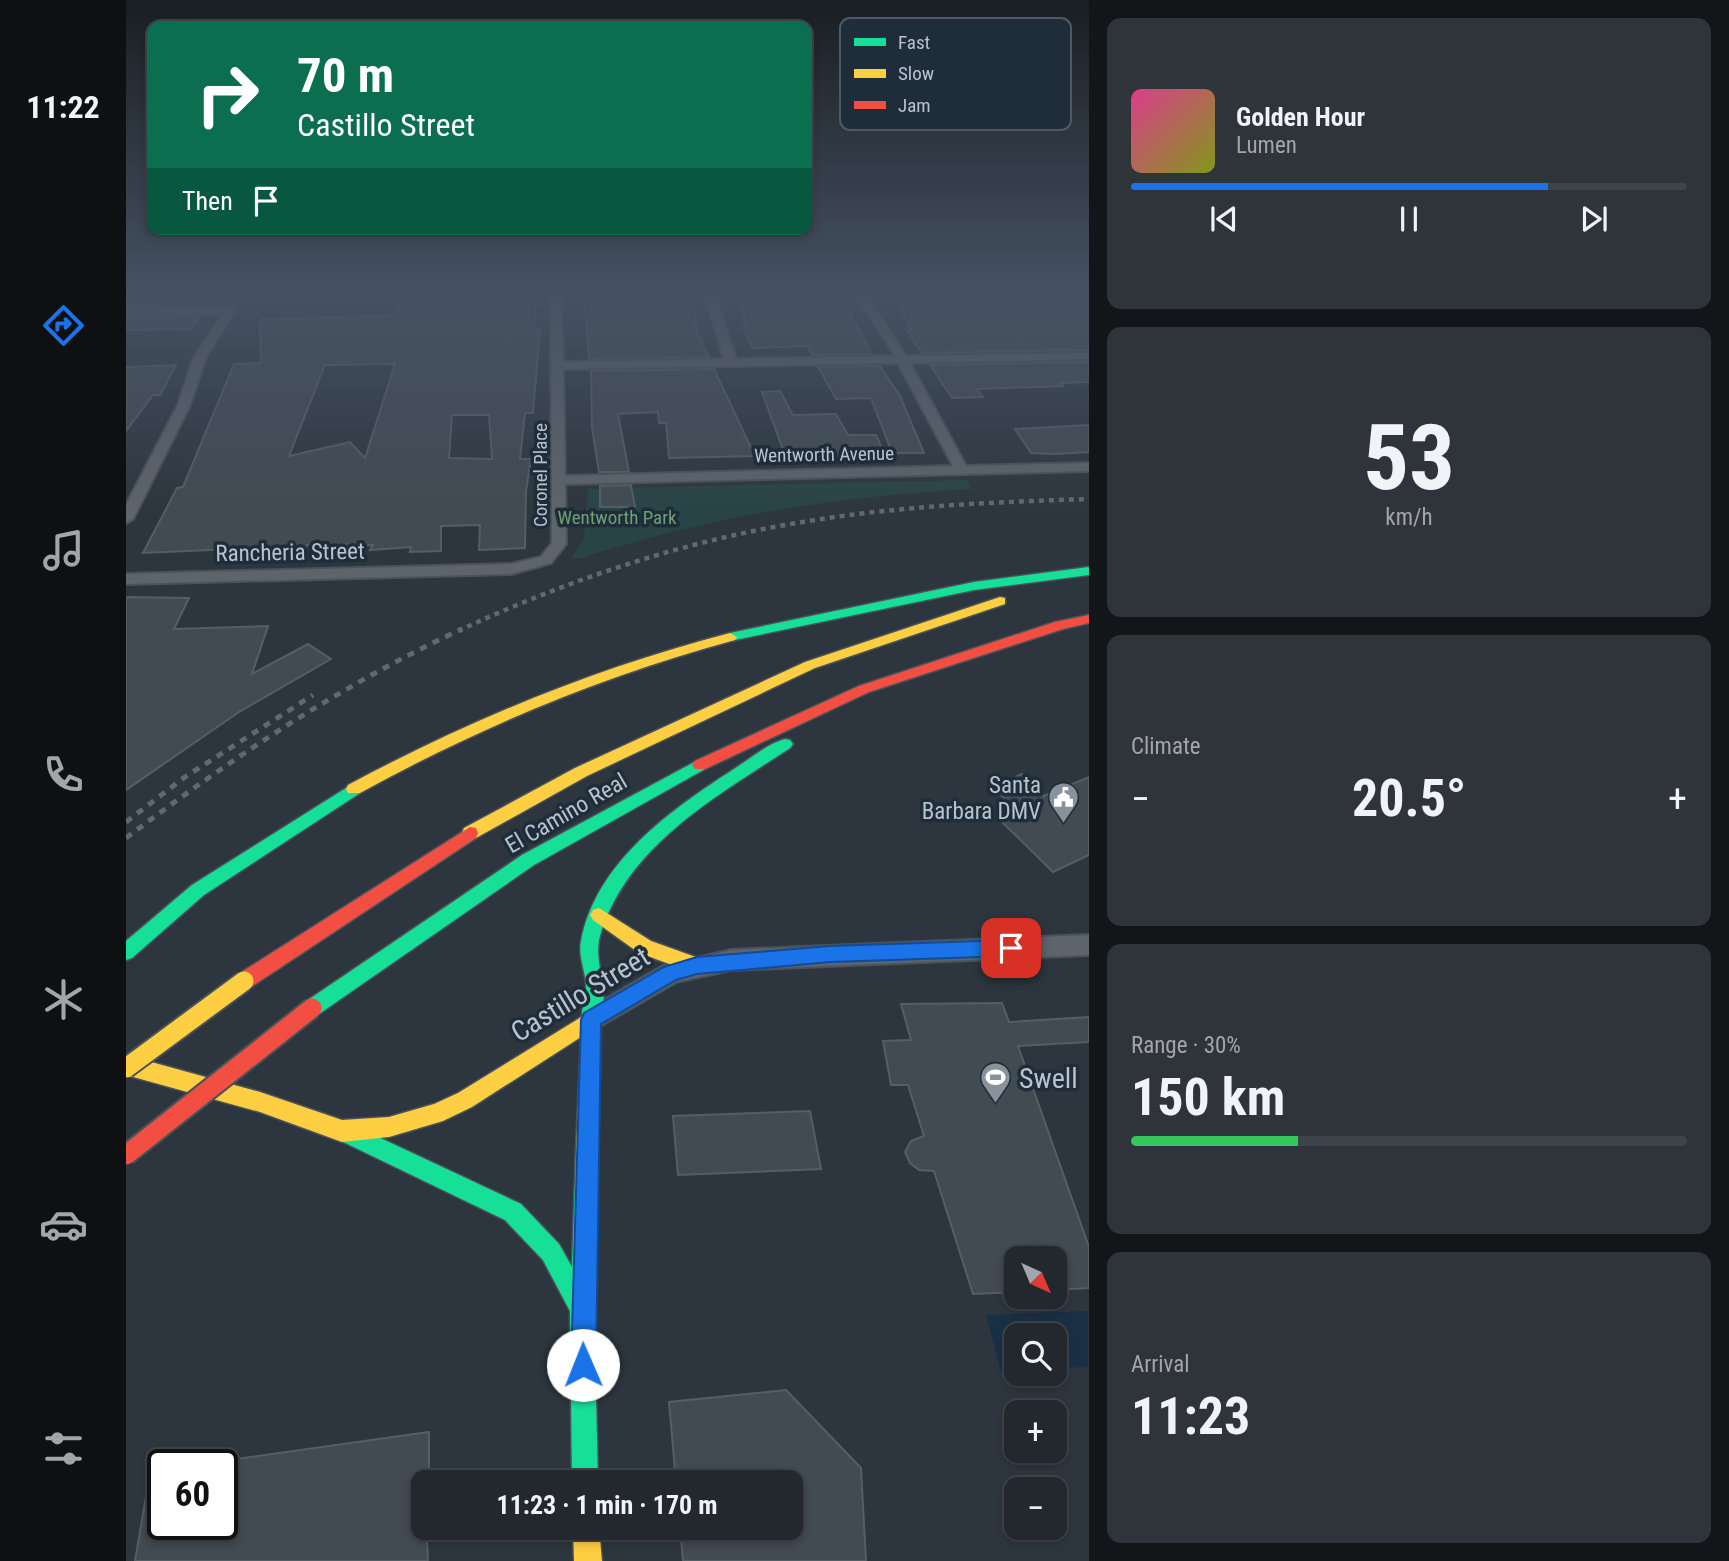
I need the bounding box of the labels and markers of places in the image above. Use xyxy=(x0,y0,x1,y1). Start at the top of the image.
place label: Santa Barbara DMV xyxy=(922,772,1041,825)
public building icon: Santa Barbara DMV xyxy=(1047,781,1081,825)
pin xyxy=(981,918,1041,978)
sports icon: Swell xyxy=(979,1061,1013,1105)
place label: Swell xyxy=(1019,1062,1078,1095)

